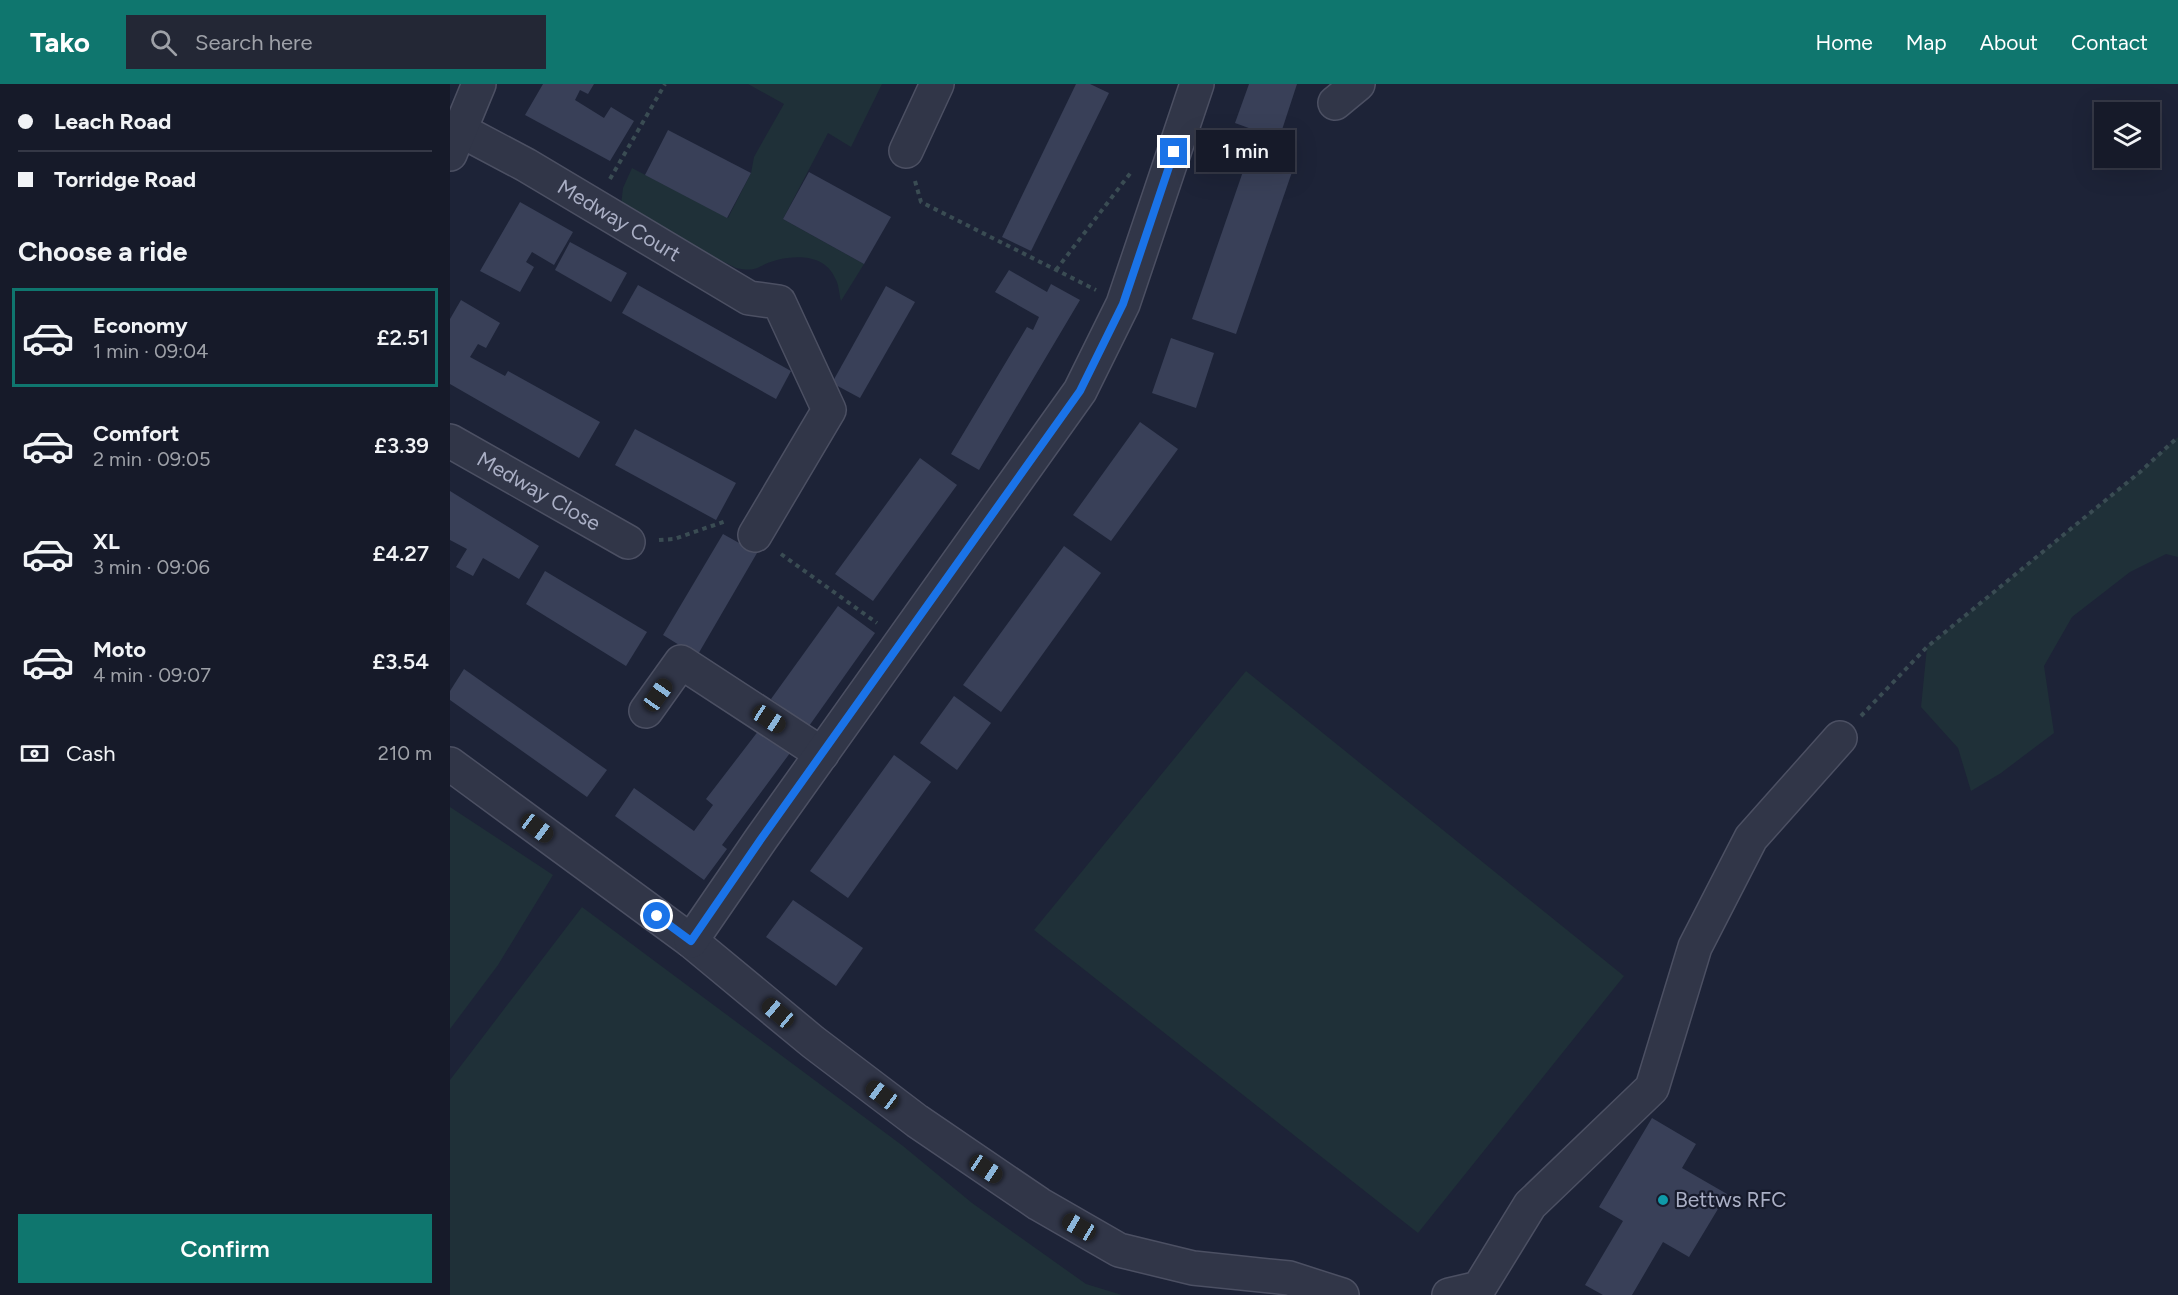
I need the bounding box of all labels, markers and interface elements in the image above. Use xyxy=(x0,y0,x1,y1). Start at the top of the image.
search box xyxy=(126,15,546,69)
text: Tako xyxy=(30,25,90,59)
icon: search xyxy=(147,26,180,59)
text: Search here xyxy=(195,29,313,56)
text: Home xyxy=(1816,30,1873,55)
text: Map xyxy=(1906,30,1947,55)
text: About xyxy=(1980,30,2038,55)
text: Contact xyxy=(2071,30,2148,55)
map controls xyxy=(2094,102,2160,168)
button: layers xyxy=(2094,102,2160,168)
text: Leach Road xyxy=(54,108,171,135)
callout: 1 min xyxy=(1195,131,1294,173)
route end xyxy=(1160,138,1187,165)
text: 1 min xyxy=(1222,139,1269,163)
text: Torridge Road xyxy=(54,166,196,193)
street label: Medway Court xyxy=(553,174,685,266)
text: Choose a ride xyxy=(18,235,187,268)
icon: car xyxy=(21,311,75,365)
text: Economy xyxy=(93,312,188,339)
text: £2.51 xyxy=(376,324,429,351)
text: 1 min · 09:04 xyxy=(93,339,208,363)
icon: car xyxy=(21,419,75,473)
text: Comfort xyxy=(93,420,179,447)
text: £3.39 xyxy=(374,432,429,459)
street label: Medway Close xyxy=(473,446,605,536)
text: 2 min · 09:05 xyxy=(93,447,210,471)
icon: car xyxy=(21,527,75,581)
text: XL xyxy=(93,528,120,555)
text: £4.27 xyxy=(373,540,429,567)
text: 3 min · 09:06 xyxy=(93,555,210,579)
icon: car xyxy=(21,635,75,689)
text: Moto xyxy=(93,636,146,663)
text: £3.54 xyxy=(372,648,429,675)
text: 4 min · 09:07 xyxy=(93,663,211,687)
car xyxy=(640,675,676,715)
car xyxy=(749,702,789,736)
icon: cash xyxy=(18,737,51,770)
text: Cash xyxy=(66,740,116,767)
text: 210 m xyxy=(378,741,432,765)
car xyxy=(517,810,557,846)
route start xyxy=(643,902,670,929)
car xyxy=(758,995,798,1031)
car xyxy=(862,1077,902,1113)
car xyxy=(966,1151,1006,1187)
place label: Bettws RFC xyxy=(1675,1187,1786,1212)
marker: Bettws RFC xyxy=(1656,1193,1670,1207)
car xyxy=(1059,1210,1099,1244)
button: Confirm xyxy=(18,1214,432,1283)

